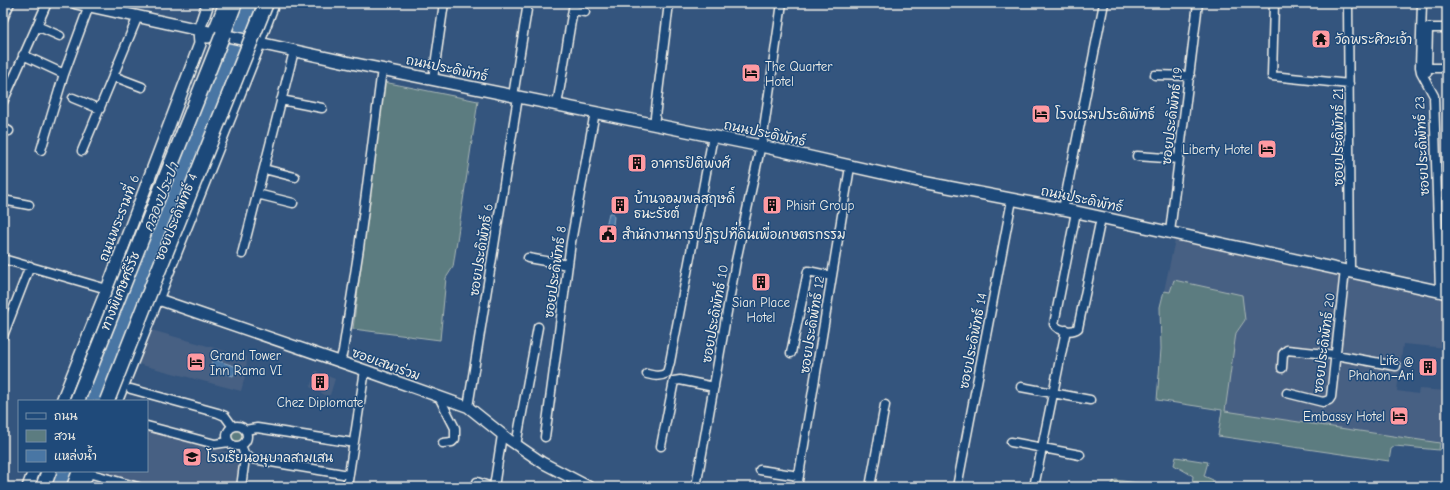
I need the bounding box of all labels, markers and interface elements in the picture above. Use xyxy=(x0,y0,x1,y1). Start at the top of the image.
temple icon: วัดพระศิวะเจ้า xyxy=(1310,28,1332,50)
place label: วัดพระศิวะเจ้า xyxy=(1335,31,1412,47)
street label: ถนนประดิพัทธ์ xyxy=(405,50,490,84)
place label: The Quarter Hotel xyxy=(765,59,833,89)
hotel icon: The Quarter Hotel xyxy=(740,62,762,84)
street label: ซอยประดิพัทธ์ 19 xyxy=(1157,66,1185,166)
street label: ซอยประดิพัทธ์ 21 xyxy=(1329,88,1346,186)
street label: ซอยประดิพัทธ์ 23 xyxy=(1410,96,1432,196)
hotel icon: โรงแรมประดิพัทธ์ xyxy=(1030,103,1052,125)
place label: โรงแรมประดิพัทธ์ xyxy=(1055,105,1155,122)
street label: ถนนประดิพัทธ์ xyxy=(723,115,808,149)
hotel icon: Liberty Hotel xyxy=(1256,138,1278,160)
place label: Liberty Hotel xyxy=(1182,142,1253,157)
building icon: อาคารปิติพงศ์ xyxy=(626,152,648,174)
place label: อาคารปิติพงศ์ xyxy=(651,154,732,171)
water label: คลองประปา xyxy=(139,159,183,234)
street label: ถนนพระรามที่ 6 xyxy=(90,170,142,263)
street label: ซอยประดิพัทธ์ 4 xyxy=(150,170,200,263)
street label: ถนนประดิพัทธ์ xyxy=(1040,181,1125,215)
place label: บ้านจอมพลสฤษดิ์ ธนะรัชต์ xyxy=(634,186,735,221)
building icon: บ้านจอมพลสฤษดิ์ ธนะรัชต์ xyxy=(609,194,631,216)
building icon: Phisit Group xyxy=(761,194,783,216)
place label: Phisit Group xyxy=(786,198,854,213)
street label: ซอยประดิพัทธ์ 6 xyxy=(464,202,496,297)
place label: สำนักงานการปฏิรูปที่ดินเพื่อเกษตรกรรม xyxy=(622,221,846,244)
public building icon: สำนักงานการปฏิรูปที่ดินเพื่อเกษตรกรรม xyxy=(597,223,619,245)
street label: ซอยประดิพัทธ์ 8 xyxy=(539,224,569,319)
street label: ทางพิเศษศรีรัช xyxy=(96,249,143,333)
street label: ซอยประดิพัทธ์ 10 xyxy=(697,263,731,364)
building icon: Sian Place Hotel xyxy=(750,271,772,293)
street label: ซอยประดิพัทธ์ 12 xyxy=(795,275,827,375)
street label: ซอยประดิพัทธ์ 14 xyxy=(954,291,990,390)
street label: ซอยประดิพัทธ์ 20 xyxy=(1308,292,1338,394)
place label: Sian Place Hotel xyxy=(732,295,790,325)
street label: ซอยเสนาร่วม xyxy=(350,344,423,383)
place label: Grand Tower Inn Rama VI xyxy=(210,348,282,378)
hotel icon: Grand Tower Inn Rama VI xyxy=(185,351,207,373)
place label: Life @ Phahon–Ari xyxy=(1349,353,1414,383)
building icon: Life @ Phahon–Ari xyxy=(1417,356,1439,378)
building icon: Chez Diplomate xyxy=(309,371,331,393)
place label: Chez Diplomate xyxy=(277,395,364,410)
legend xyxy=(18,400,148,472)
hotel icon: Embassy Hotel xyxy=(1388,405,1410,427)
text: ถนน xyxy=(54,409,78,423)
place label: Embassy Hotel xyxy=(1303,409,1385,424)
text: สวน xyxy=(54,429,75,443)
text: แหล่งน้ำ xyxy=(54,445,97,463)
school or university icon: โรงเรียนอนุบาลสามเสน xyxy=(181,446,203,468)
place label: โรงเรียนอนุบาลสามเสน xyxy=(206,448,333,467)

